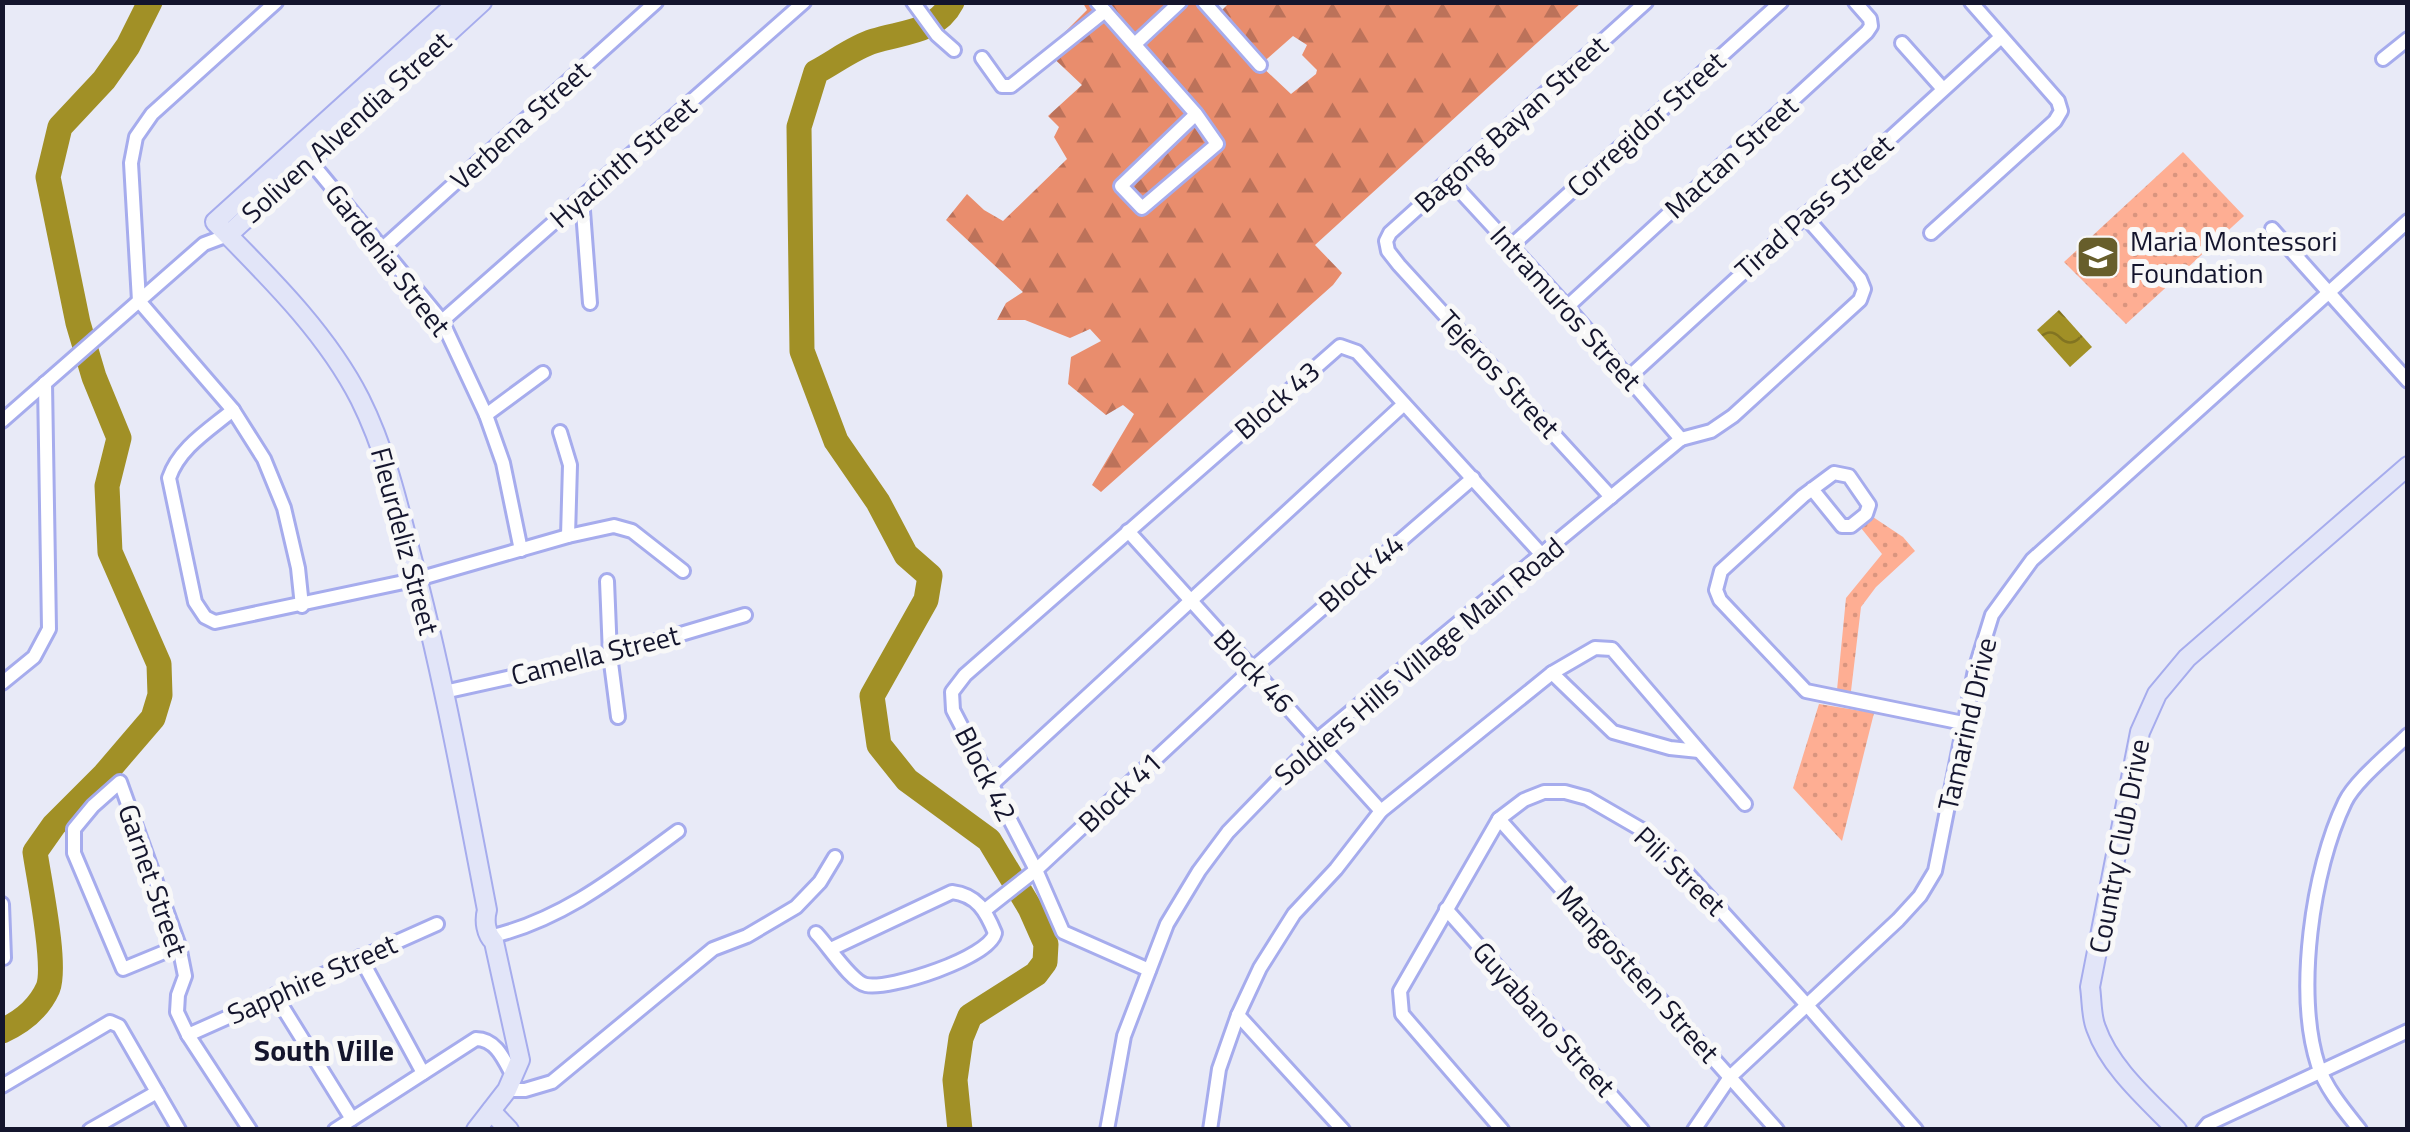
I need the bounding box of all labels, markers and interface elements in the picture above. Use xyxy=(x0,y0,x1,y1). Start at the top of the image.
street label: Soliven Alvendia Street xyxy=(231,20,460,233)
street label: Bagong Bayan Street xyxy=(1404,25,1617,223)
street label: Corregidor Street xyxy=(1557,40,1735,207)
street label: Verbena Street xyxy=(440,50,599,199)
street label: Hyacinth Street xyxy=(540,85,706,238)
street label: Mactan Street xyxy=(1654,85,1807,228)
street label: Tirad Pass Street xyxy=(1725,123,1903,290)
street label: Gardenia Street xyxy=(315,174,462,345)
street label: Intramuros Street xyxy=(1480,216,1652,400)
place label: Maria Montessori Foundation xyxy=(2130,219,2337,294)
school or university icon: Maria Montessori Foundation xyxy=(2075,234,2121,280)
street label: Tejeros Street xyxy=(1428,300,1570,448)
street label: Block 43 xyxy=(1224,350,1329,449)
street label: Fleurdeliz Street xyxy=(360,442,451,639)
street label: Block 44 xyxy=(1308,523,1413,622)
street label: Soldiers Hills Village Main Road xyxy=(1264,526,1573,795)
street label: Camella Street xyxy=(506,613,684,696)
street label: Block 46 xyxy=(1204,619,1305,722)
street label: Tamarind Drive xyxy=(1926,633,2007,815)
street label: Block 42 xyxy=(944,719,1029,829)
street label: Country Club Drive xyxy=(2077,735,2160,957)
street label: Block 41 xyxy=(1068,741,1171,842)
street label: Garnet Street xyxy=(107,798,200,962)
street label: Pili Street xyxy=(1625,816,1736,926)
street label: Mangosteen Street xyxy=(1547,875,1730,1072)
street label: Sapphire Street xyxy=(220,922,404,1035)
street label: Guyabano Street xyxy=(1463,931,1626,1106)
district label: South Ville xyxy=(254,1027,394,1073)

